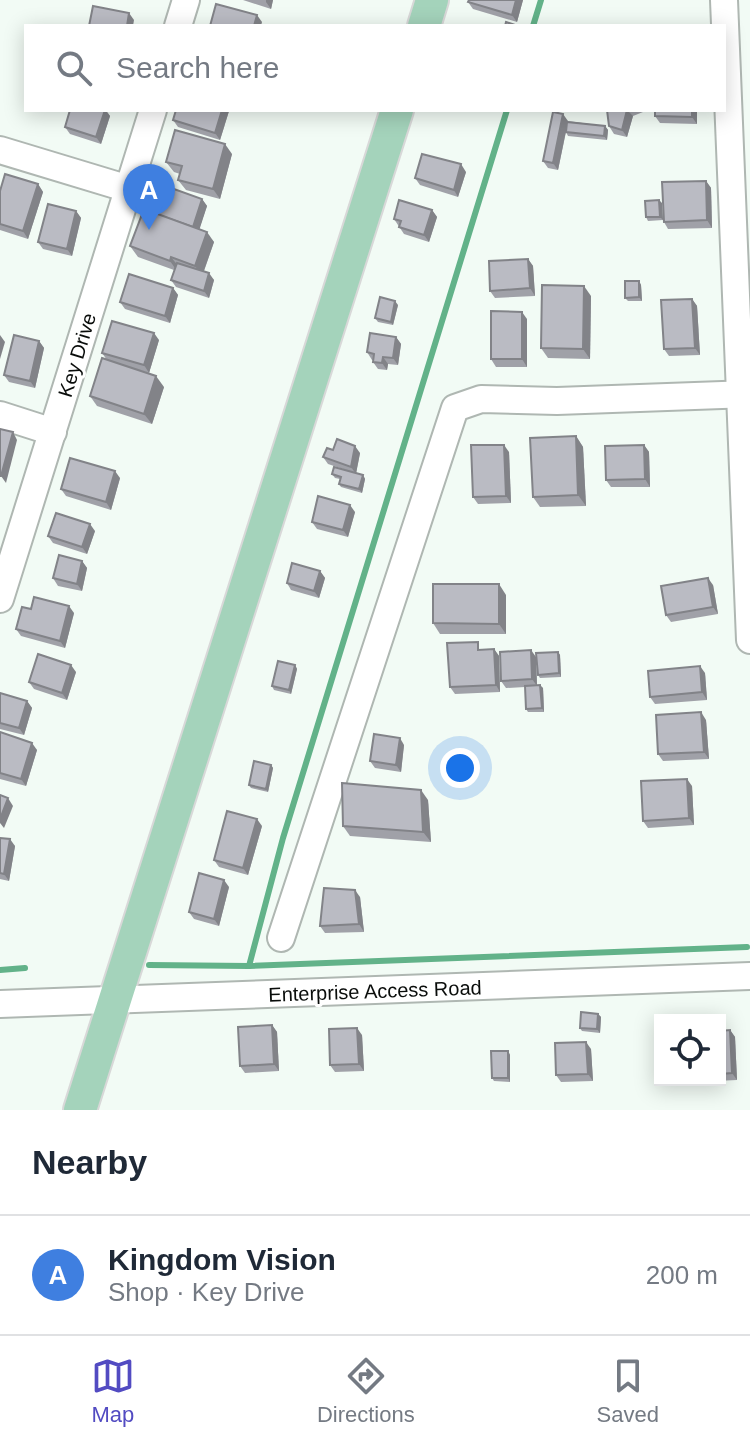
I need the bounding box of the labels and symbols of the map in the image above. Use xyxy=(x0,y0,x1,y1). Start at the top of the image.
pin: A xyxy=(123,164,175,230)
street label: Key Drive xyxy=(54,310,100,400)
your location xyxy=(440,748,480,788)
street label: Enterprise Access Road xyxy=(268,976,482,1006)

